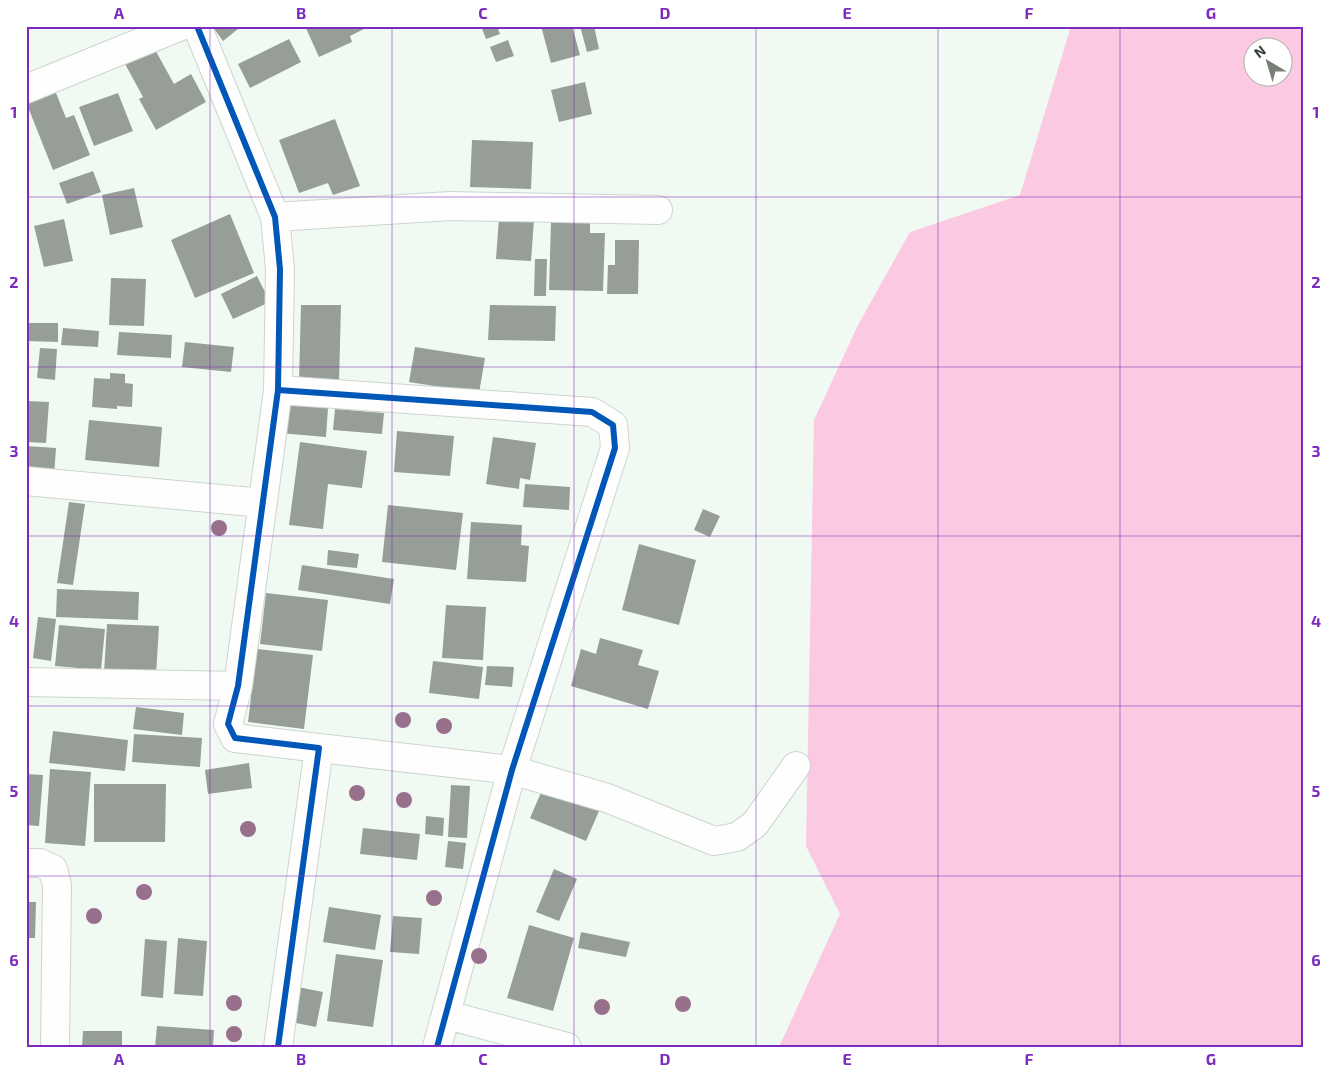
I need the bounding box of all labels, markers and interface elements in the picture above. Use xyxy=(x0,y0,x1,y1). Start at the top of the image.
text: A xyxy=(114,3,125,22)
text: B xyxy=(296,3,306,22)
text: C xyxy=(478,3,488,22)
text: D xyxy=(660,3,671,22)
text: E xyxy=(842,3,852,22)
text: F xyxy=(1025,3,1034,22)
text: G xyxy=(1206,3,1216,22)
north arrow xyxy=(1242,38,1292,88)
text: N xyxy=(1250,42,1269,61)
text: 1 xyxy=(11,102,17,121)
text: 1 xyxy=(1313,102,1319,121)
text: 2 xyxy=(9,272,19,291)
text: 2 xyxy=(1311,272,1321,291)
text: 3 xyxy=(9,441,19,460)
text: 3 xyxy=(1311,441,1321,460)
text: 4 xyxy=(9,611,19,630)
text: 4 xyxy=(1311,611,1321,630)
text: 5 xyxy=(10,781,19,800)
text: 5 xyxy=(1312,781,1321,800)
text: 6 xyxy=(9,950,19,969)
text: 6 xyxy=(1311,950,1321,969)
text: A xyxy=(114,1049,125,1068)
text: B xyxy=(296,1049,306,1068)
text: C xyxy=(478,1049,488,1068)
text: D xyxy=(660,1049,671,1068)
text: E xyxy=(842,1049,852,1068)
text: F xyxy=(1025,1049,1034,1068)
text: G xyxy=(1206,1049,1216,1068)

